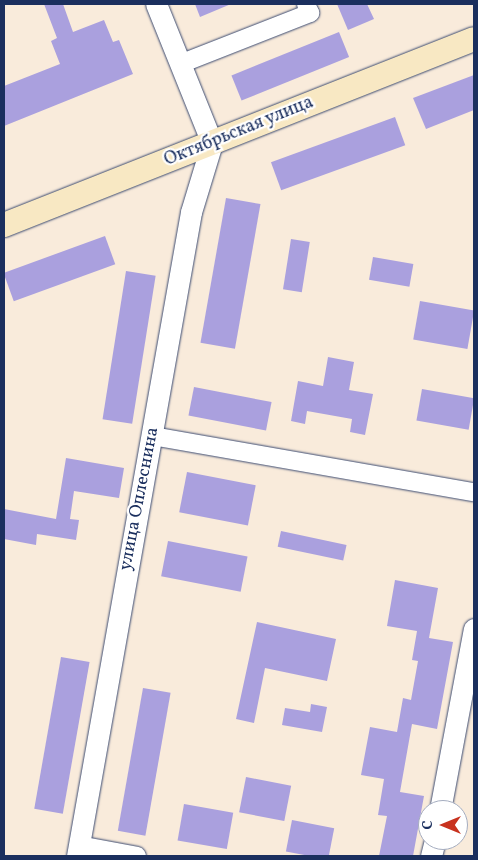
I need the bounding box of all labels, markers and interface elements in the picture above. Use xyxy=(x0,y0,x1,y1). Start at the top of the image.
street label: Октябрьская улица xyxy=(161,92,317,172)
street label: улица Оплеснина xyxy=(116,425,164,573)
north arrow xyxy=(418,800,468,850)
text: С xyxy=(419,821,438,830)

